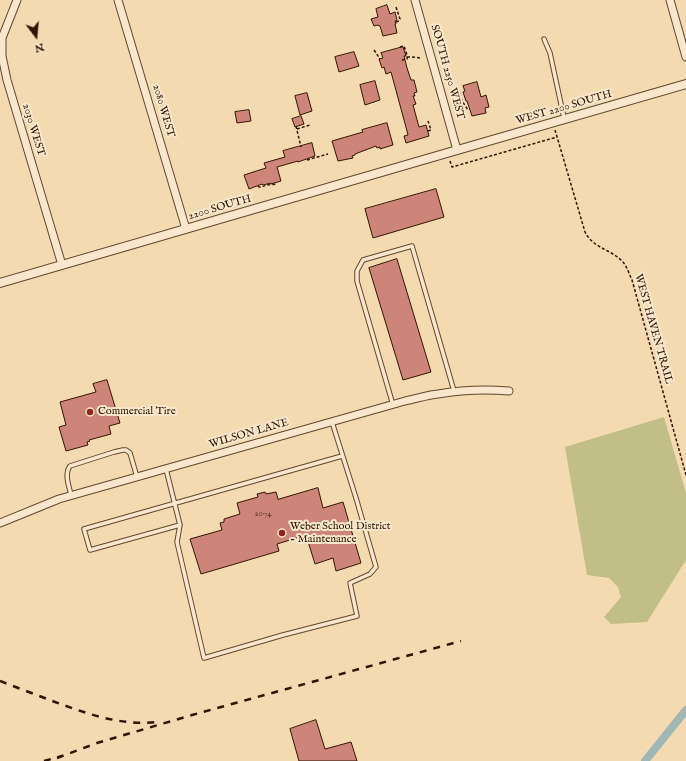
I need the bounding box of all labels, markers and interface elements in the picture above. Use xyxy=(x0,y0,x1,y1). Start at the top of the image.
north arrow xyxy=(16,16,56,56)
street label: SOUTH 2250 WEST xyxy=(427,23,467,121)
text: N xyxy=(33,39,46,56)
street label: 2080 WEST xyxy=(149,83,177,139)
street label: WEST 2200 SOUTH xyxy=(514,88,614,128)
street label: 2030 WEST xyxy=(19,102,47,158)
street label: 2200 SOUTH xyxy=(187,193,253,223)
street label: WEST HAVEN TRAIL xyxy=(631,273,675,385)
place label: Commercial Tire xyxy=(98,405,176,419)
marker: Commercial Tire xyxy=(85,407,95,417)
street label: WILSON LANE xyxy=(208,416,290,452)
house number: 2074 xyxy=(254,509,272,519)
place label: Weber School District - Maintenance xyxy=(290,520,391,546)
marker: Weber School District - Maintenance xyxy=(277,528,287,538)

